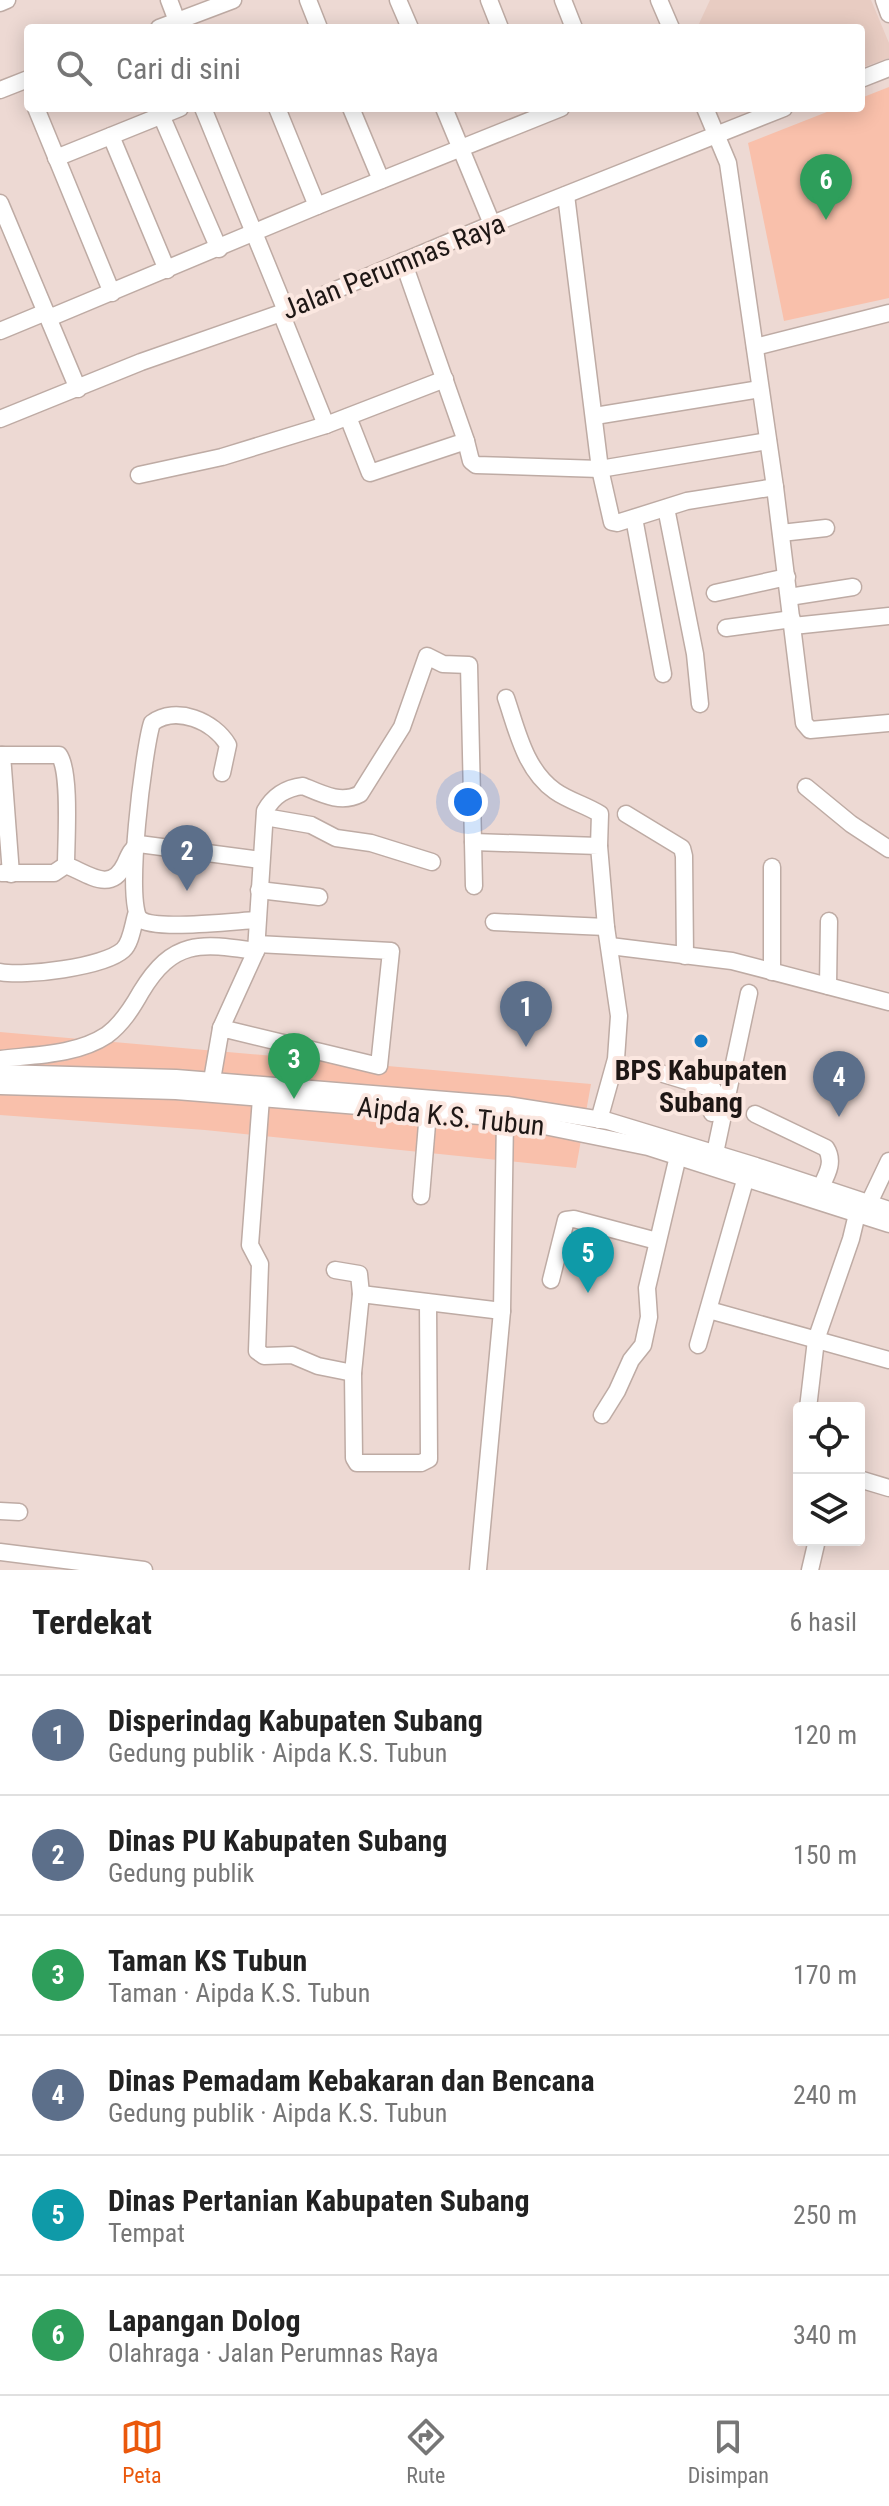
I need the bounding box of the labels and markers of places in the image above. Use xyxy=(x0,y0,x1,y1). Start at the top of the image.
pin: 6 xyxy=(800,154,852,220)
pin: 2 xyxy=(161,825,213,891)
pin: 1 xyxy=(500,981,552,1047)
marker: BPS Kabupaten Subang xyxy=(692,1032,710,1050)
pin: 3 xyxy=(268,1033,320,1099)
pin: 4 xyxy=(813,1051,865,1117)
place label: BPS Kabupaten Subang xyxy=(615,1054,787,1119)
pin: 5 xyxy=(562,1227,614,1293)

